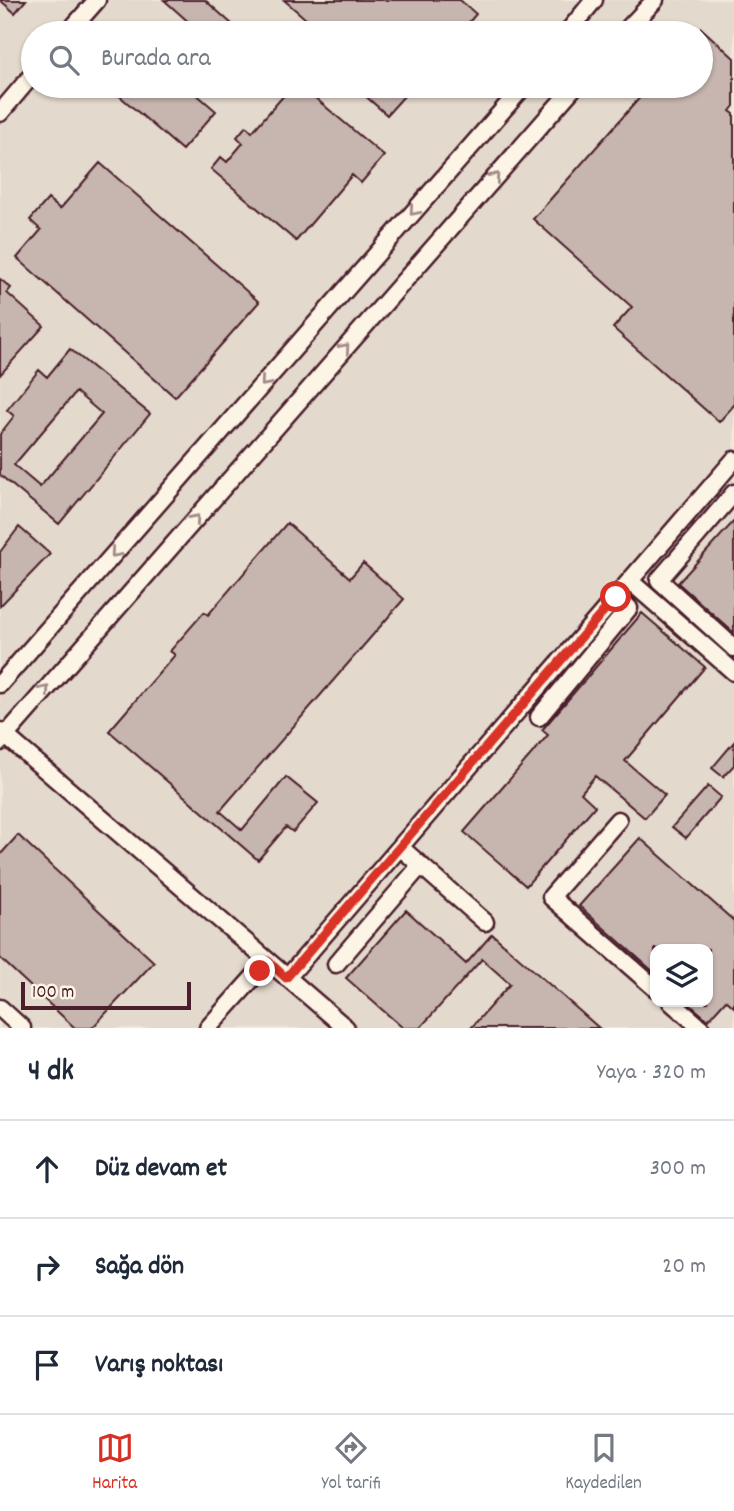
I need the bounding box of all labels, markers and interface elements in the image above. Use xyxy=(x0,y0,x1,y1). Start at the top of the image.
search box xyxy=(21,21,713,98)
icon: search xyxy=(45,41,83,79)
text: Burada ara xyxy=(101,41,211,78)
one-way arrow xyxy=(487,172,499,185)
one-way arrow xyxy=(410,203,422,216)
one-way arrow xyxy=(337,343,349,356)
one-way arrow xyxy=(260,374,273,387)
one-way arrow xyxy=(187,514,199,527)
one-way arrow xyxy=(111,545,123,558)
route start xyxy=(600,581,631,612)
one-way arrow xyxy=(37,685,49,698)
map controls xyxy=(650,944,713,1007)
button: layers xyxy=(650,944,713,1007)
route end xyxy=(244,955,275,986)
scale bar xyxy=(21,979,191,1011)
text: 100 m xyxy=(32,980,74,1007)
text: 4 dk xyxy=(28,1052,74,1095)
text: Yaya · 320 m xyxy=(597,1057,706,1090)
icon: ahead xyxy=(28,1150,66,1188)
text: Düz devam et xyxy=(95,1151,227,1188)
text: 300 m xyxy=(650,1153,706,1186)
icon: right xyxy=(28,1248,66,1286)
text: Sağa dön xyxy=(95,1249,184,1286)
text: 20 m xyxy=(662,1251,706,1284)
icon: arrive xyxy=(28,1346,66,1384)
text: Varış noktası xyxy=(95,1347,223,1384)
tab: Harita xyxy=(92,1429,137,1498)
tab: Yol tarifi xyxy=(321,1429,381,1498)
tab: Kaydedilen xyxy=(565,1429,642,1498)

